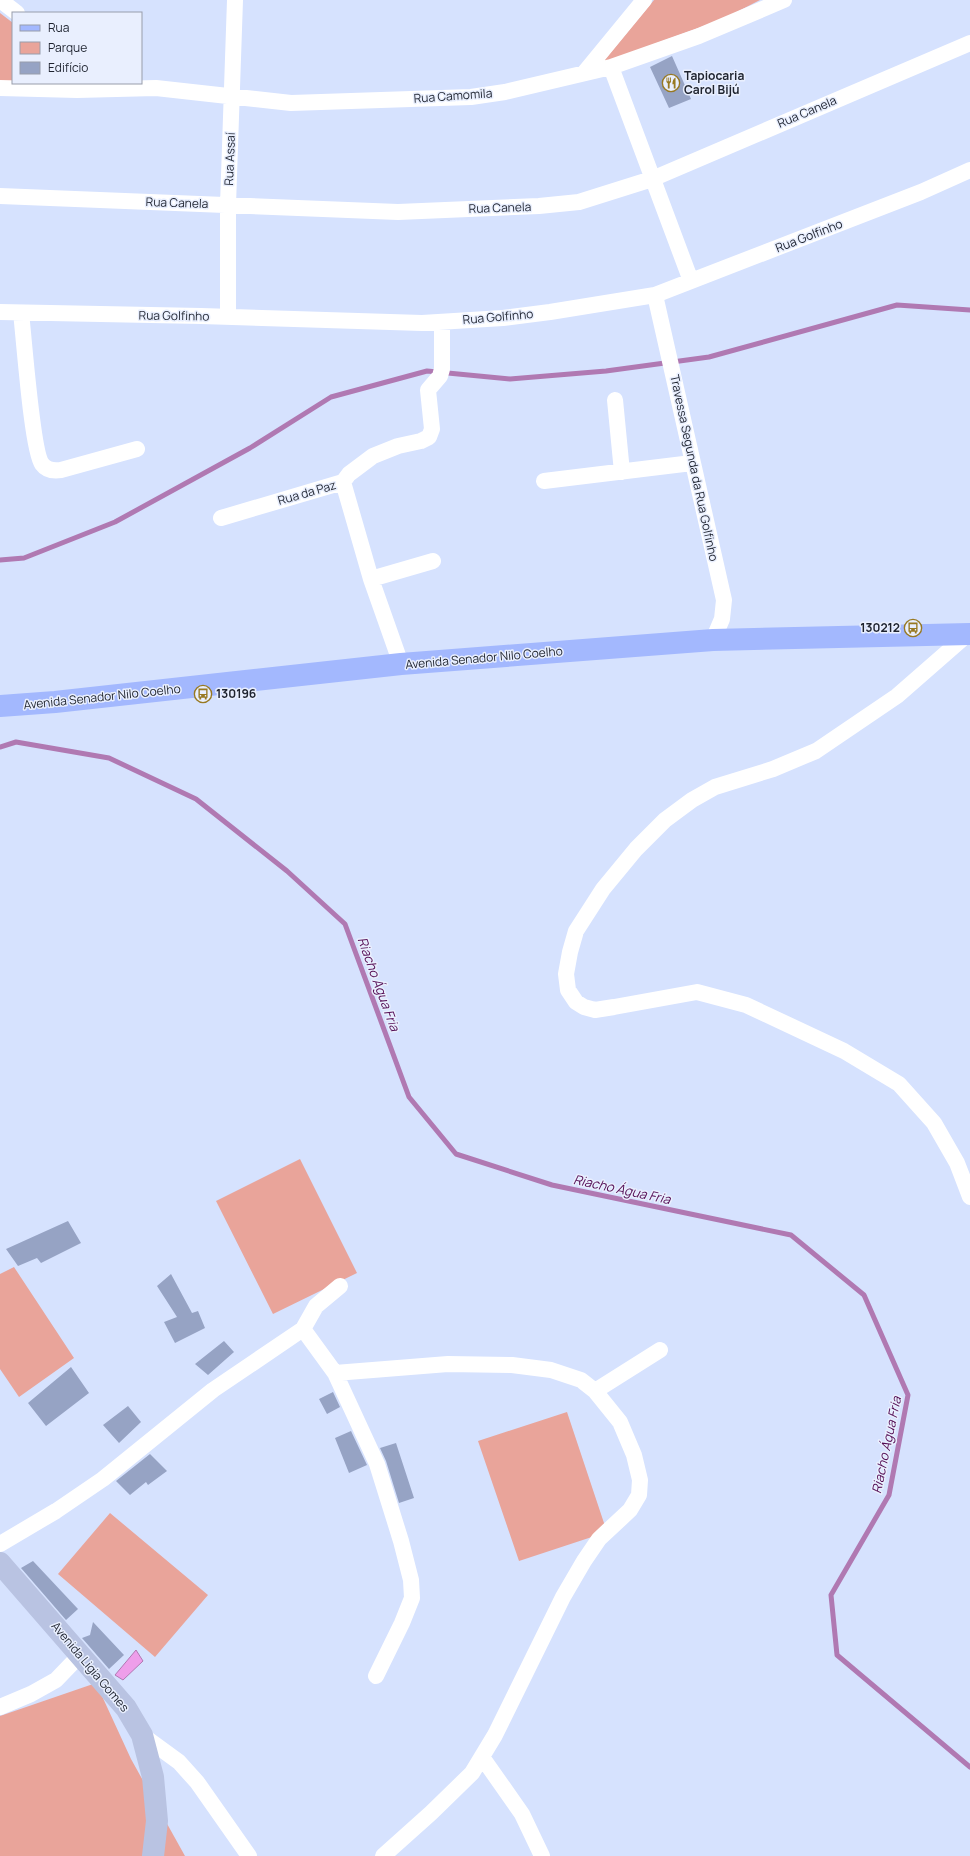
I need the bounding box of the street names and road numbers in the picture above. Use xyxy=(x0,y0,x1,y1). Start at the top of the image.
street label: Rua Camomila xyxy=(413,84,493,107)
street label: Rua Canela xyxy=(775,91,839,132)
street label: Rua Assaí xyxy=(220,132,239,186)
street label: Rua Canela xyxy=(145,193,209,212)
street label: Rua Canela xyxy=(468,198,532,217)
street label: Rua Golfinho xyxy=(773,215,845,256)
street label: Rua Golfinho xyxy=(462,305,534,328)
street label: Rua Golfinho xyxy=(139,306,210,325)
street label: Travessa Segunda da Rua Golfinho xyxy=(666,373,723,563)
street label: Rua da Paz xyxy=(276,476,338,509)
street label: Avenida Senador Nilo Coelho xyxy=(405,642,563,673)
street label: Avenida Senador Nilo Coelho xyxy=(23,680,181,713)
street label: Avenida Ligia Gomes xyxy=(48,1618,133,1715)

